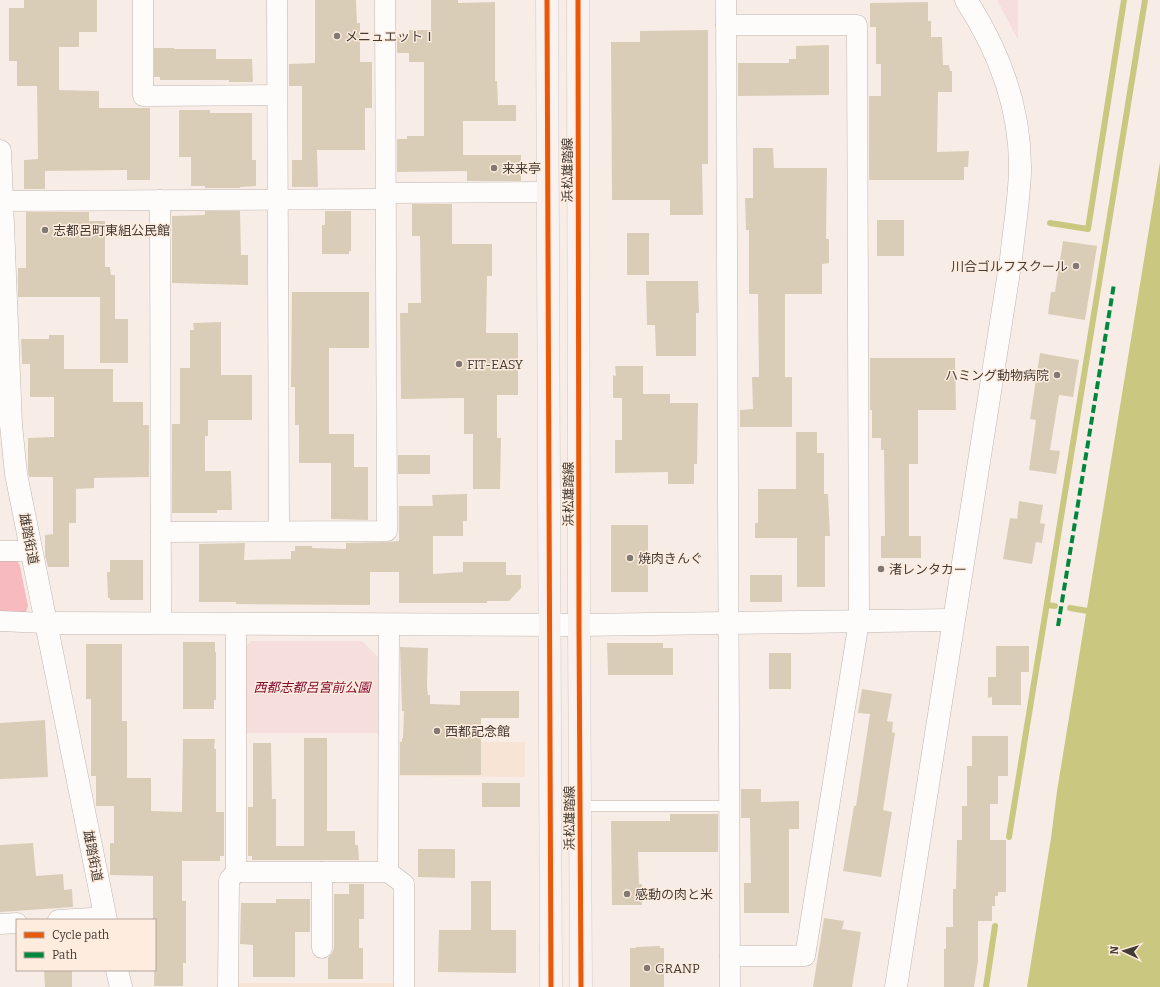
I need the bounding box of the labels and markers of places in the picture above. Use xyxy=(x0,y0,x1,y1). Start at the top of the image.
place label: メニュエットⅠ xyxy=(345,29,436,44)
marker: メニュエットⅠ xyxy=(332,31,342,41)
place label: 来来亭 xyxy=(502,161,541,176)
marker: 来来亭 xyxy=(489,163,499,173)
place label: 志都呂町東組公民館 xyxy=(53,223,170,238)
marker: 志都呂町東組公民館 xyxy=(40,225,50,235)
place label: 川合ゴルフスクール xyxy=(951,259,1068,274)
marker: 川合ゴルフスクール xyxy=(1071,261,1081,271)
place label: FIT-EASY xyxy=(467,357,524,372)
marker: FIT-EASY xyxy=(454,359,464,369)
place label: ハミング動物病院 xyxy=(945,368,1049,383)
marker: ハミング動物病院 xyxy=(1052,370,1062,380)
place label: 焼肉きんぐ xyxy=(638,551,703,566)
marker: 焼肉きんぐ xyxy=(625,553,635,563)
place label: 渚レンタカー xyxy=(889,562,967,577)
marker: 渚レンタカー xyxy=(876,564,886,574)
place label: 西都記念館 xyxy=(445,724,510,739)
marker: 西都記念館 xyxy=(432,726,442,736)
place label: 感動の肉と米 xyxy=(635,887,713,902)
marker: 感動の肉と米 xyxy=(622,889,632,899)
place label: GRANP xyxy=(655,961,700,976)
marker: GRANP xyxy=(642,963,652,973)

